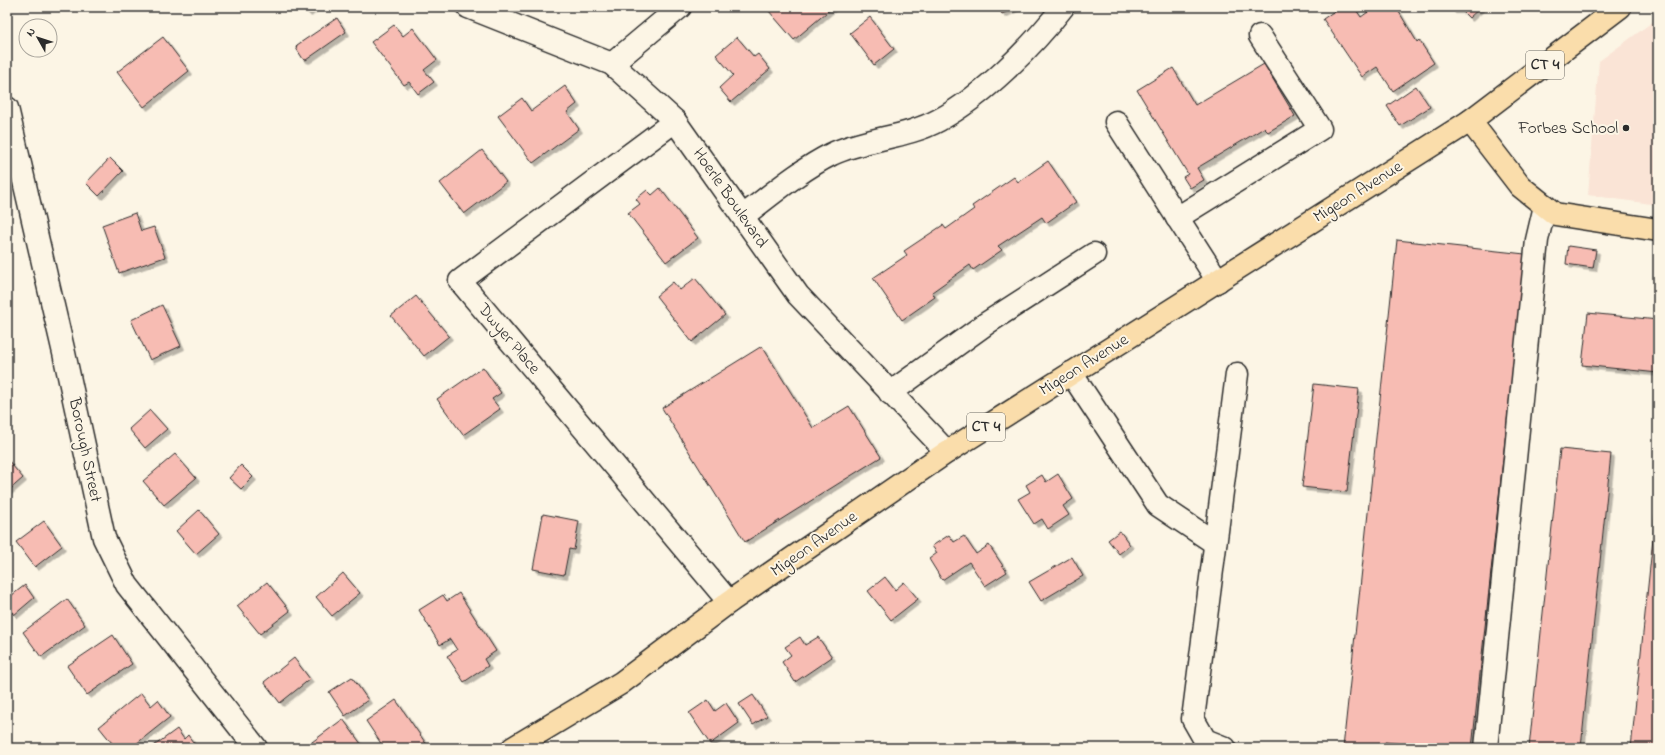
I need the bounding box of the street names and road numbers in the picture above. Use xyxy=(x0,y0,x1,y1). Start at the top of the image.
road number: CT 4 xyxy=(1526,51,1564,79)
street label: Hoerle Boulevard xyxy=(686,143,774,254)
street label: Migeon Avenue xyxy=(1309,154,1409,231)
street label: Dwyer Place xyxy=(470,297,547,381)
street label: Migeon Avenue xyxy=(1035,327,1135,404)
street label: Borough Street xyxy=(60,394,108,505)
road number: CT 4 xyxy=(967,413,1005,441)
street label: Migeon Avenue xyxy=(765,505,864,585)

